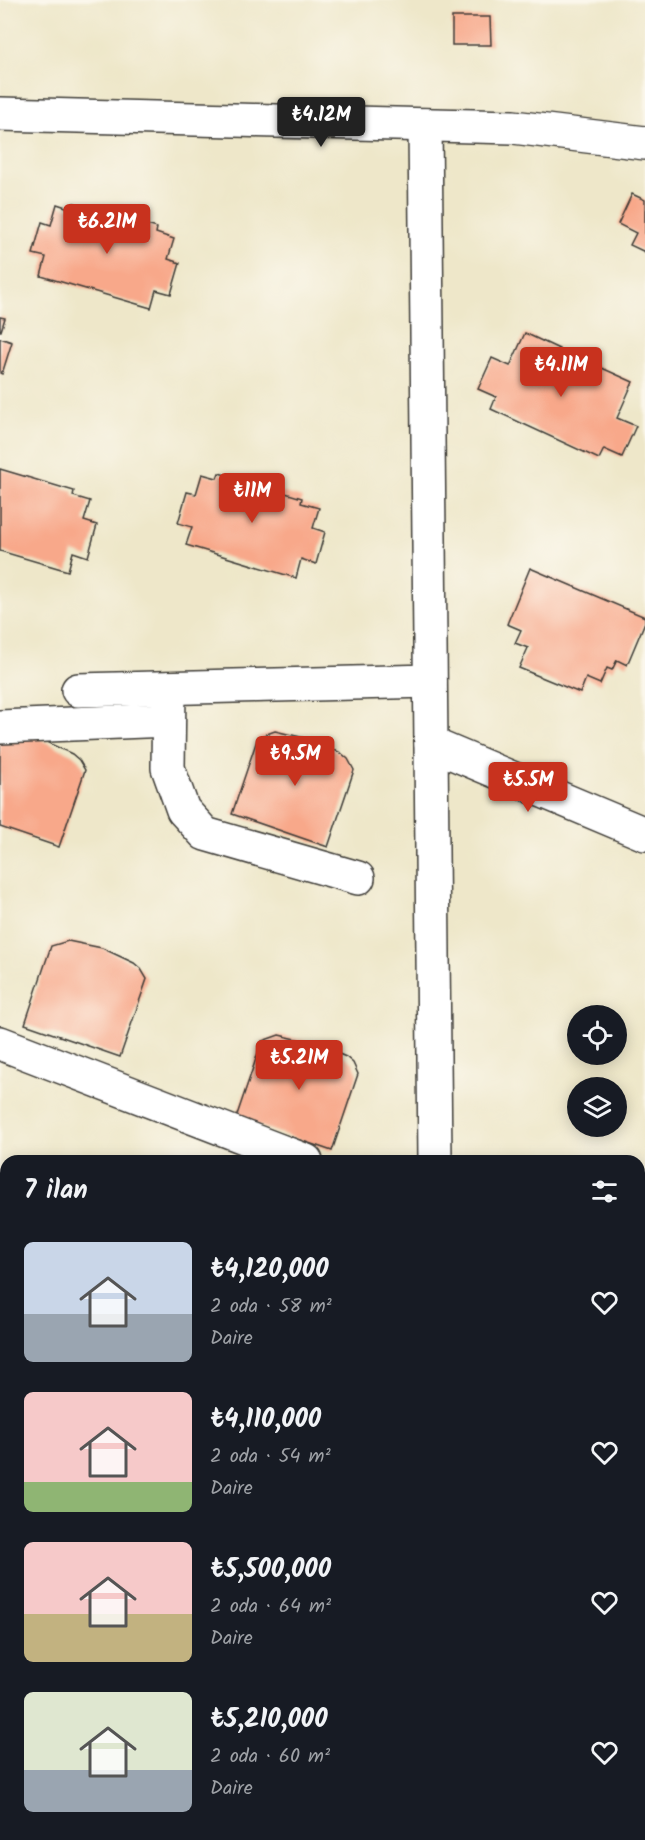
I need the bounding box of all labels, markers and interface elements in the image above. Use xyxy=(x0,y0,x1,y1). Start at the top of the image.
pin: ₺4.12M xyxy=(272,97,370,148)
text: ₺4.12M xyxy=(291,100,351,132)
pin: ₺6.21M xyxy=(58,204,156,255)
text: ₺6.21M xyxy=(77,207,137,239)
pin: ₺4.11M xyxy=(512,347,610,398)
text: ₺4.11M xyxy=(534,350,588,382)
pin: ₺11M xyxy=(216,473,288,524)
text: ₺11M xyxy=(233,476,271,508)
pin: ₺9.5M xyxy=(253,736,337,787)
text: ₺9.5M xyxy=(269,739,321,771)
pin: ₺5.5M xyxy=(486,762,570,813)
text: ₺5.5M xyxy=(502,765,554,797)
map controls xyxy=(567,1005,627,1137)
button: locate xyxy=(567,1005,627,1065)
pin: ₺5.21M xyxy=(250,1040,348,1091)
text: ₺5.21M xyxy=(270,1043,328,1075)
button: layers xyxy=(567,1077,627,1137)
text: 7 ilan xyxy=(24,1170,88,1212)
icon: filters xyxy=(588,1175,621,1208)
text: ₺4,120,000 xyxy=(210,1249,329,1291)
icon: home xyxy=(72,1266,144,1338)
icon: heart xyxy=(588,1286,621,1319)
text: 2 oda · 58 m² xyxy=(210,1291,332,1323)
text: Daire xyxy=(210,1323,253,1355)
text: ₺4,110,000 xyxy=(210,1399,321,1441)
icon: home xyxy=(72,1416,144,1488)
icon: heart xyxy=(588,1436,621,1469)
text: 2 oda · 54 m² xyxy=(210,1441,331,1473)
text: Daire xyxy=(210,1473,253,1505)
text: ₺5,500,000 xyxy=(210,1549,331,1591)
icon: home xyxy=(72,1566,144,1638)
icon: heart xyxy=(588,1586,621,1619)
text: 2 oda · 64 m² xyxy=(210,1591,331,1623)
text: Daire xyxy=(210,1623,253,1655)
text: ₺5,210,000 xyxy=(210,1699,328,1741)
icon: home xyxy=(72,1716,144,1788)
icon: heart xyxy=(588,1736,621,1769)
text: 2 oda · 60 m² xyxy=(210,1741,330,1773)
text: Daire xyxy=(210,1773,253,1805)

